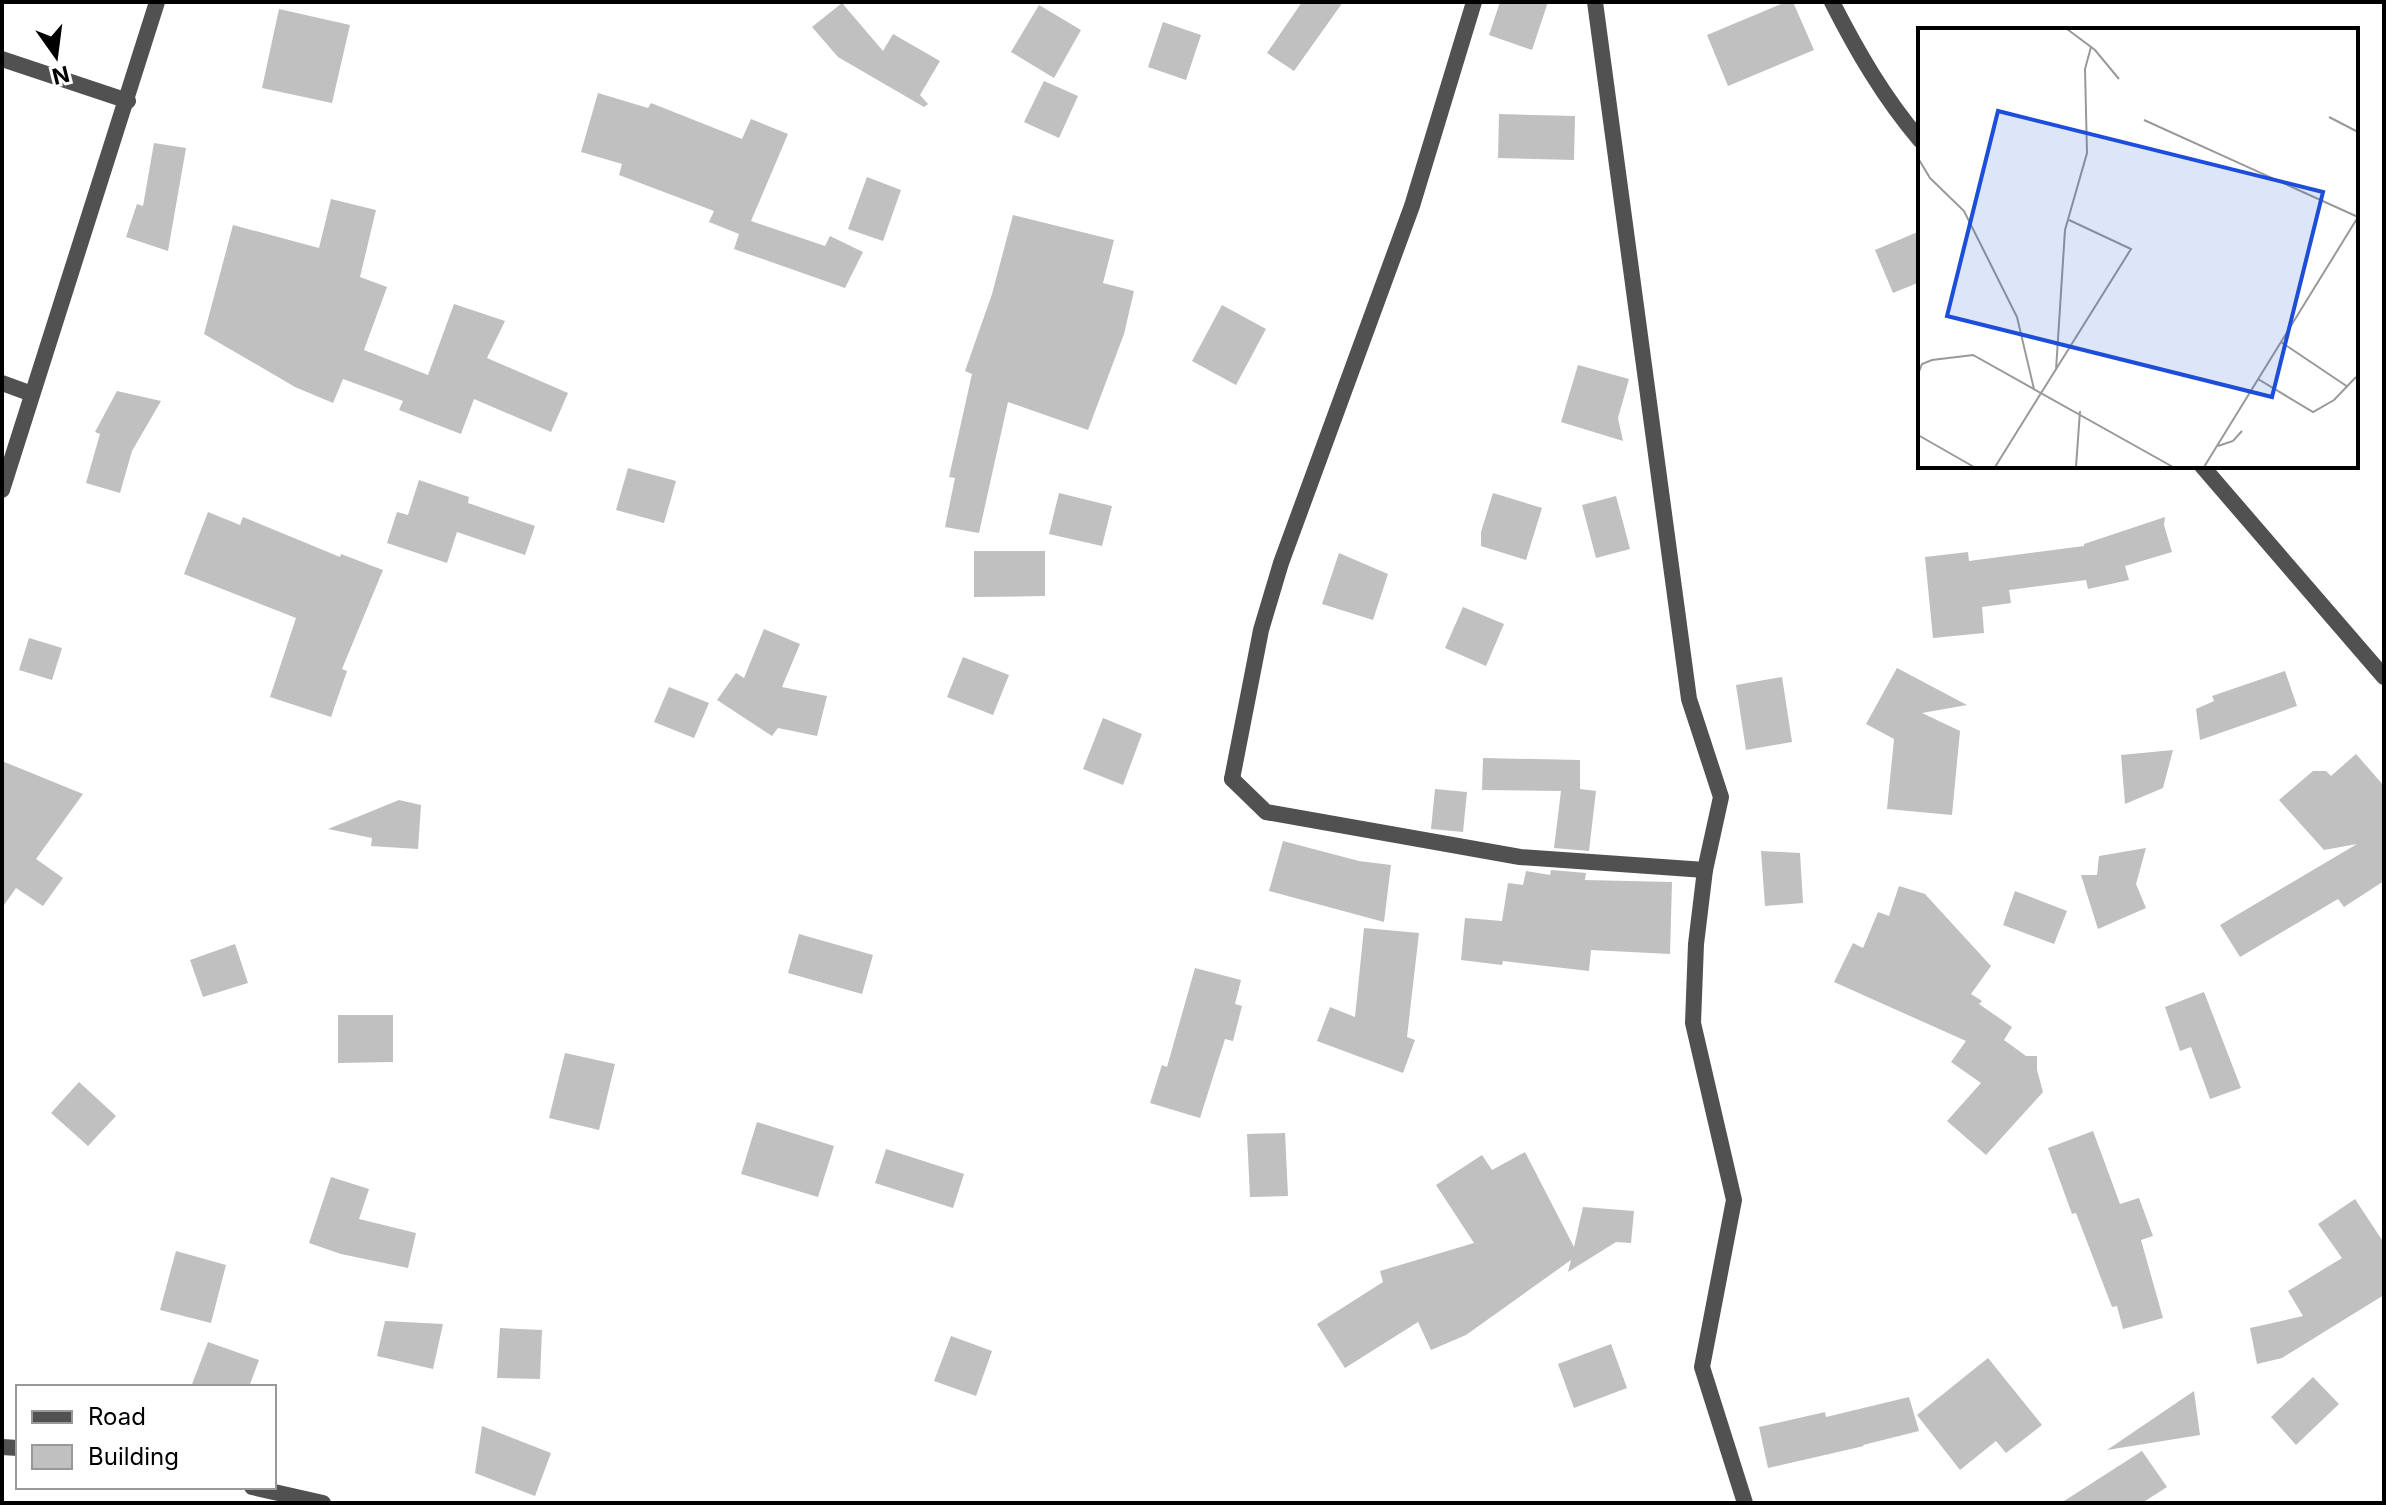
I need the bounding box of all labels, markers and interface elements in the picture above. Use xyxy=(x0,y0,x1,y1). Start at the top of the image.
north arrow xyxy=(16,16,96,96)
inset map xyxy=(1918,28,2358,468)
text: N xyxy=(50,61,72,90)
legend xyxy=(16,1385,276,1489)
text: Road xyxy=(88,1402,146,1431)
text: Building xyxy=(88,1442,179,1471)

